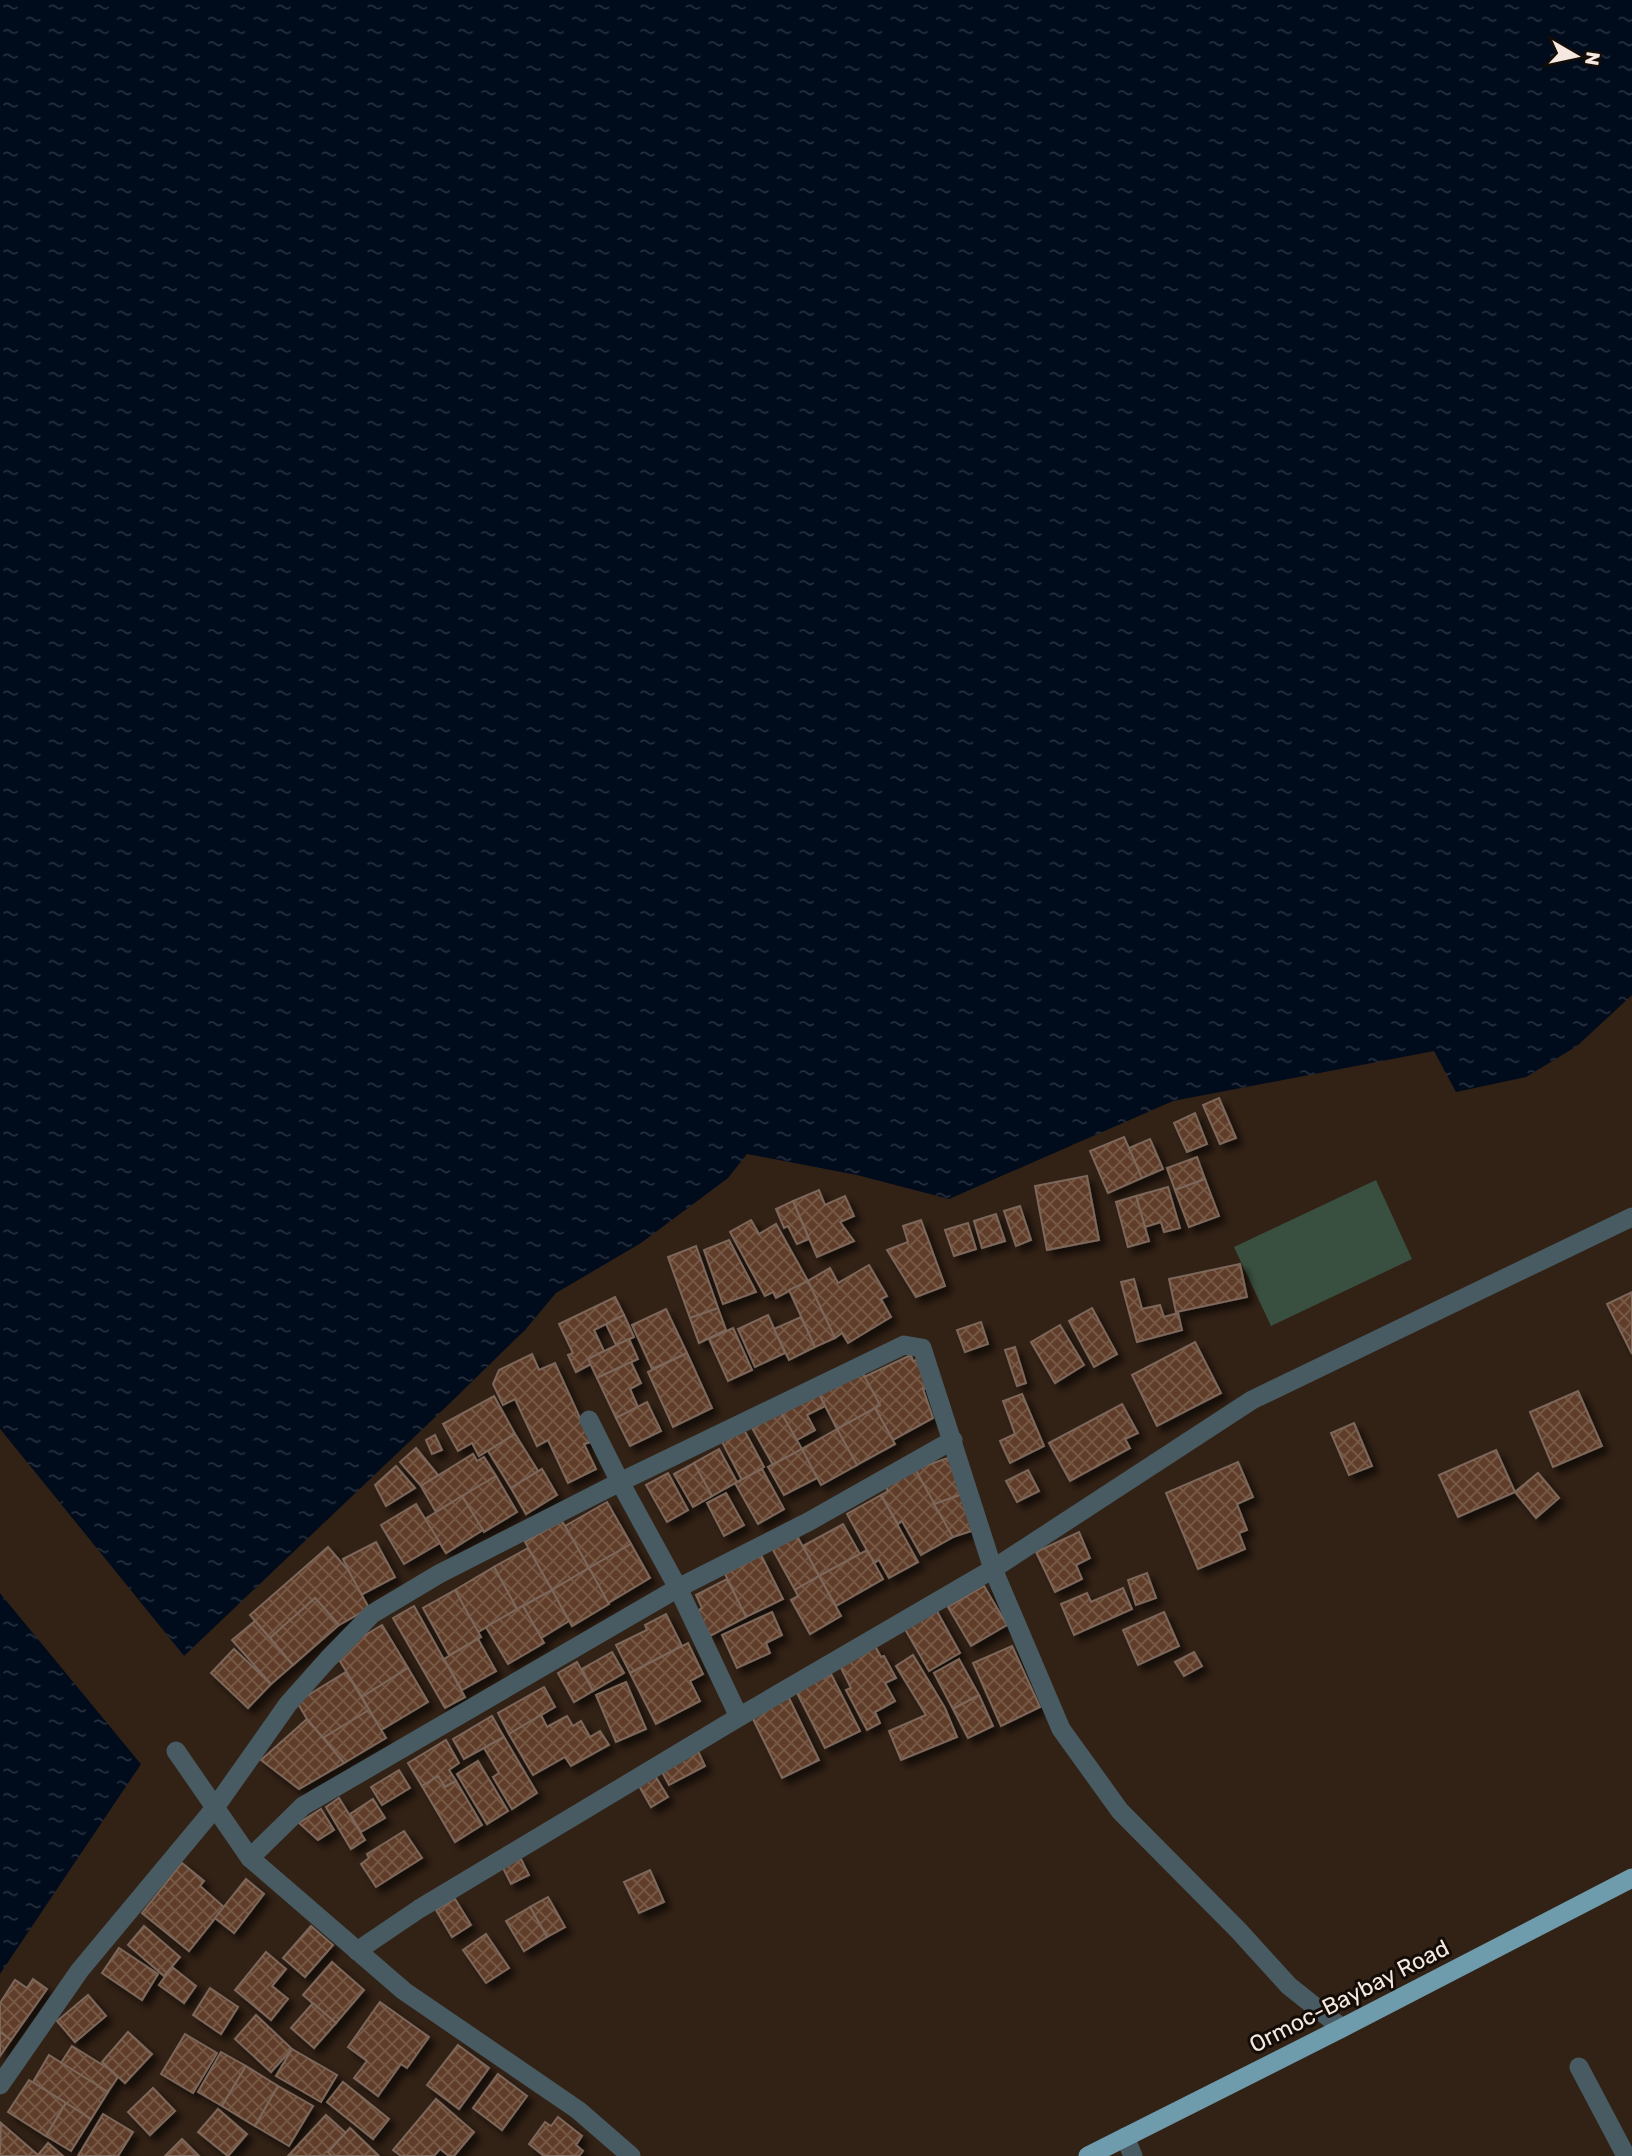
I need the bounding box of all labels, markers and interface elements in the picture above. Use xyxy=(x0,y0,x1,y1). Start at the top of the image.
north arrow xyxy=(1541,21,1611,91)
text: N xyxy=(1580,50,1605,67)
street label: Ormoc-Baybay Road xyxy=(1244,1933,1454,2059)

